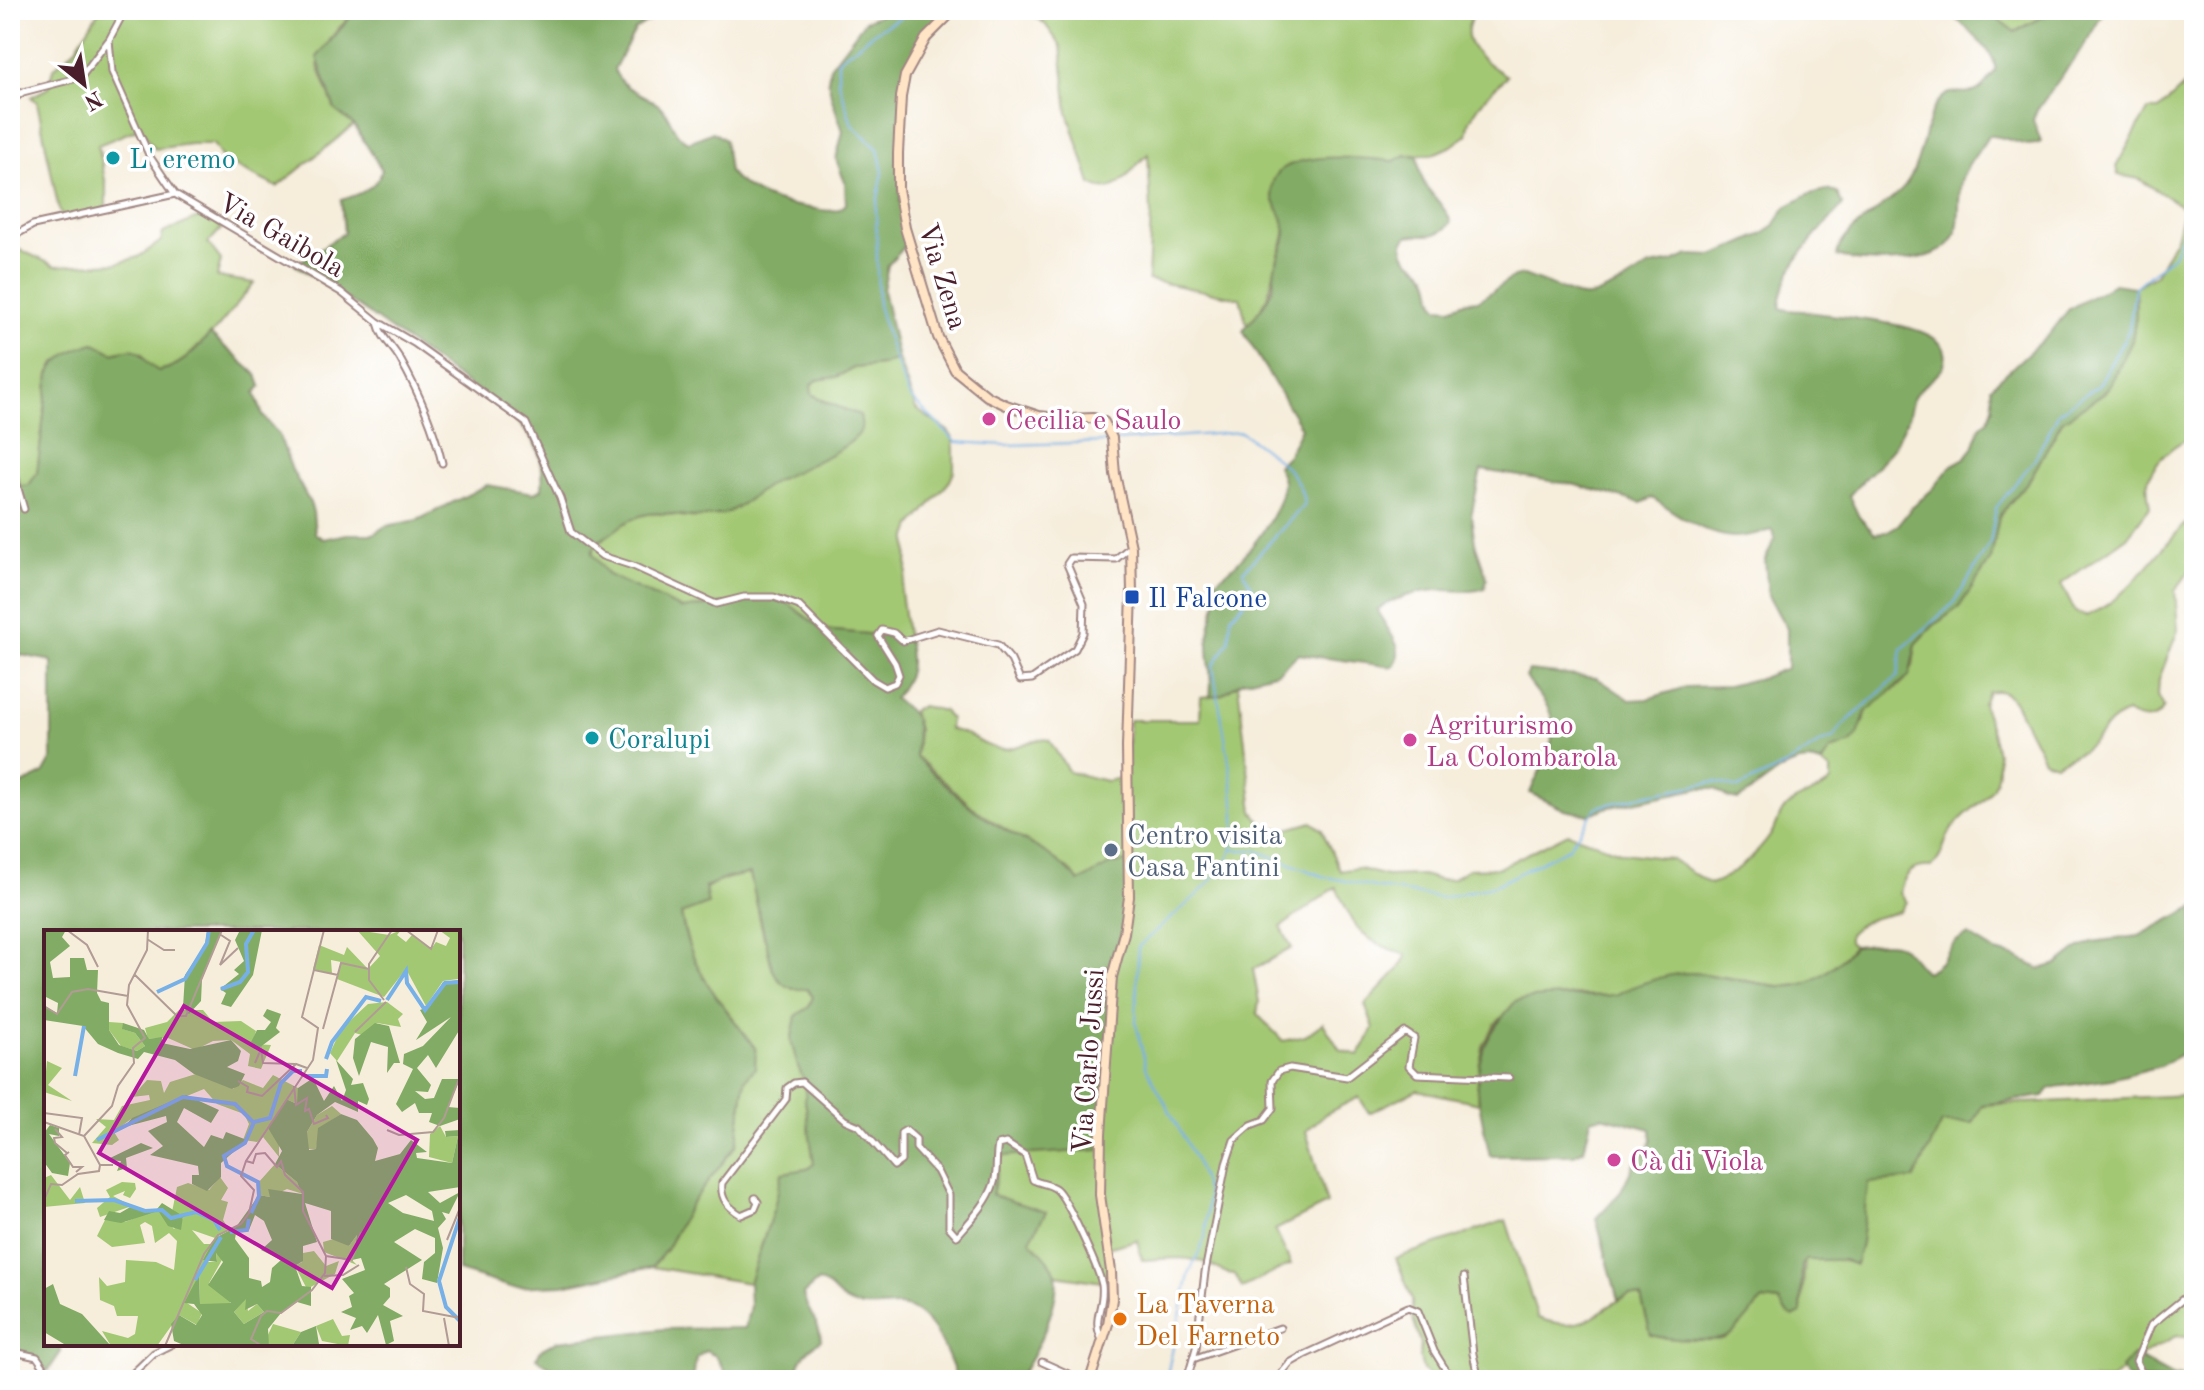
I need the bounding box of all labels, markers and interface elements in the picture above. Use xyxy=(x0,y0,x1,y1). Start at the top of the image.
north arrow xyxy=(44,44,124,124)
text: N xyxy=(80,86,106,113)
place label: L' eremo xyxy=(129,147,236,175)
marker: L' eremo xyxy=(104,149,122,167)
street label: Via Gaibola xyxy=(213,189,349,284)
street label: Via Zena xyxy=(912,220,971,334)
place label: Cecilia e Saulo xyxy=(1005,408,1182,436)
marker: Cecilia e Saulo xyxy=(980,410,998,428)
place label: Il Falcone xyxy=(1148,586,1267,614)
marker: Il Falcone xyxy=(1123,588,1141,606)
place label: Agriturismo La Colombarola xyxy=(1426,713,1618,773)
place label: Coralupi xyxy=(608,727,711,755)
marker: Coralupi xyxy=(583,729,601,747)
marker: Agriturismo La Colombarola xyxy=(1401,731,1419,749)
place label: Centro visita Casa Fantini xyxy=(1127,823,1283,883)
marker: Centro visita Casa Fantini xyxy=(1102,841,1120,859)
inset map xyxy=(44,930,460,1346)
street label: Via Carlo Jussi xyxy=(1070,968,1110,1154)
place label: Cà di Viola xyxy=(1630,1149,1764,1177)
marker: Cà di Viola xyxy=(1605,1151,1623,1169)
place label: La Taverna Del Farneto xyxy=(1136,1292,1280,1352)
marker: La Taverna Del Farneto xyxy=(1111,1310,1129,1328)

